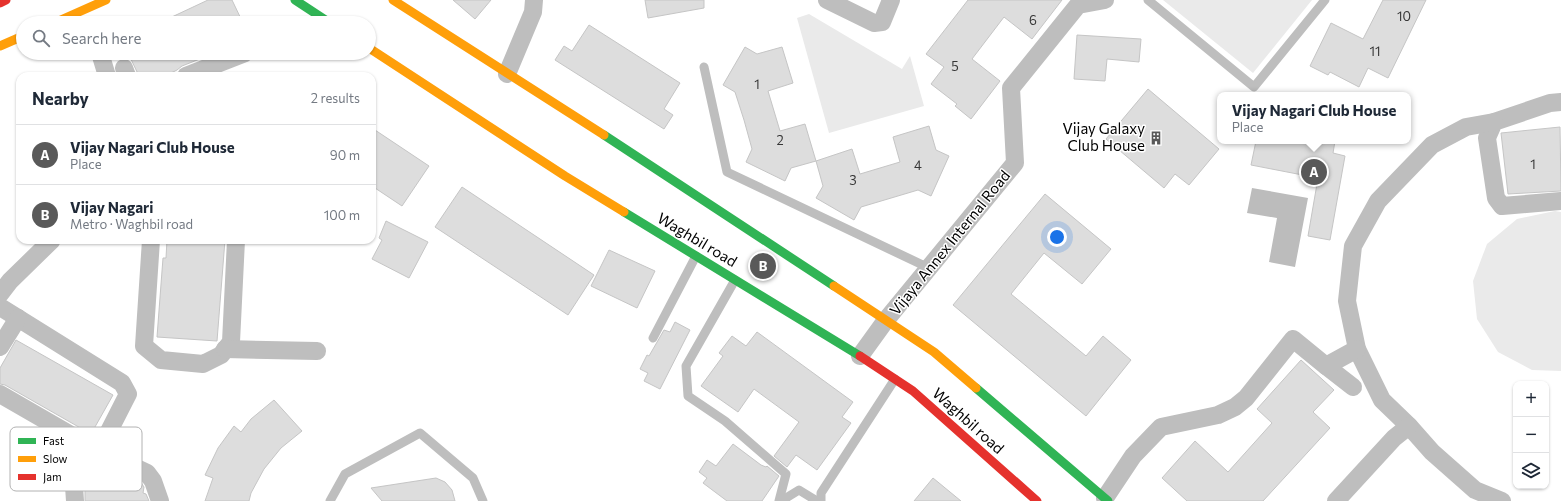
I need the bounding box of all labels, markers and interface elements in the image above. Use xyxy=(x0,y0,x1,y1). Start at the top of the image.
house number: 10 xyxy=(1397,8,1411,24)
house number: 6 xyxy=(1029,12,1037,28)
search box xyxy=(16,16,376,60)
icon: search xyxy=(30,27,52,49)
text: Search here xyxy=(62,29,141,47)
house number: 11 xyxy=(1369,43,1381,59)
house number: 5 xyxy=(951,58,959,74)
house number: 1 xyxy=(754,76,760,92)
text: Nearby xyxy=(32,88,89,109)
text: 2 results xyxy=(311,90,360,106)
popup xyxy=(1217,92,1411,144)
text: Vijay Nagari Club House xyxy=(1232,101,1396,119)
place label: Vijay Galaxy Club House xyxy=(1062,119,1145,154)
text: Place xyxy=(1232,119,1263,135)
building icon: Vijay Galaxy Club House xyxy=(1148,130,1164,146)
house number: 2 xyxy=(776,132,784,148)
text: Vijay Nagari Club House xyxy=(70,138,235,156)
text: A xyxy=(40,147,50,163)
text: 90 m xyxy=(330,147,360,163)
text: Place xyxy=(70,156,102,172)
house number: 1 xyxy=(1530,156,1536,172)
house number: 4 xyxy=(914,157,922,173)
pin: A xyxy=(1301,157,1327,187)
street label: Vijaya Annex Internal Road xyxy=(885,166,1013,318)
house number: 3 xyxy=(849,172,857,188)
text: Vijay Nagari xyxy=(70,198,153,216)
text: B xyxy=(41,207,49,223)
text: 100 m xyxy=(324,207,360,223)
street label: Waghbil road xyxy=(654,208,741,270)
text: Metro · Waghbil road xyxy=(70,216,193,232)
your location xyxy=(1047,227,1067,247)
pin: B xyxy=(750,251,776,281)
map controls xyxy=(1513,381,1549,489)
button: + xyxy=(1513,381,1549,417)
street label: Waghbil road xyxy=(929,384,1008,457)
button: − xyxy=(1513,417,1549,453)
legend xyxy=(10,427,142,491)
text: Fast xyxy=(43,434,65,447)
text: Slow xyxy=(43,452,68,465)
button: layers xyxy=(1513,453,1549,489)
text: Jam xyxy=(43,470,62,484)

